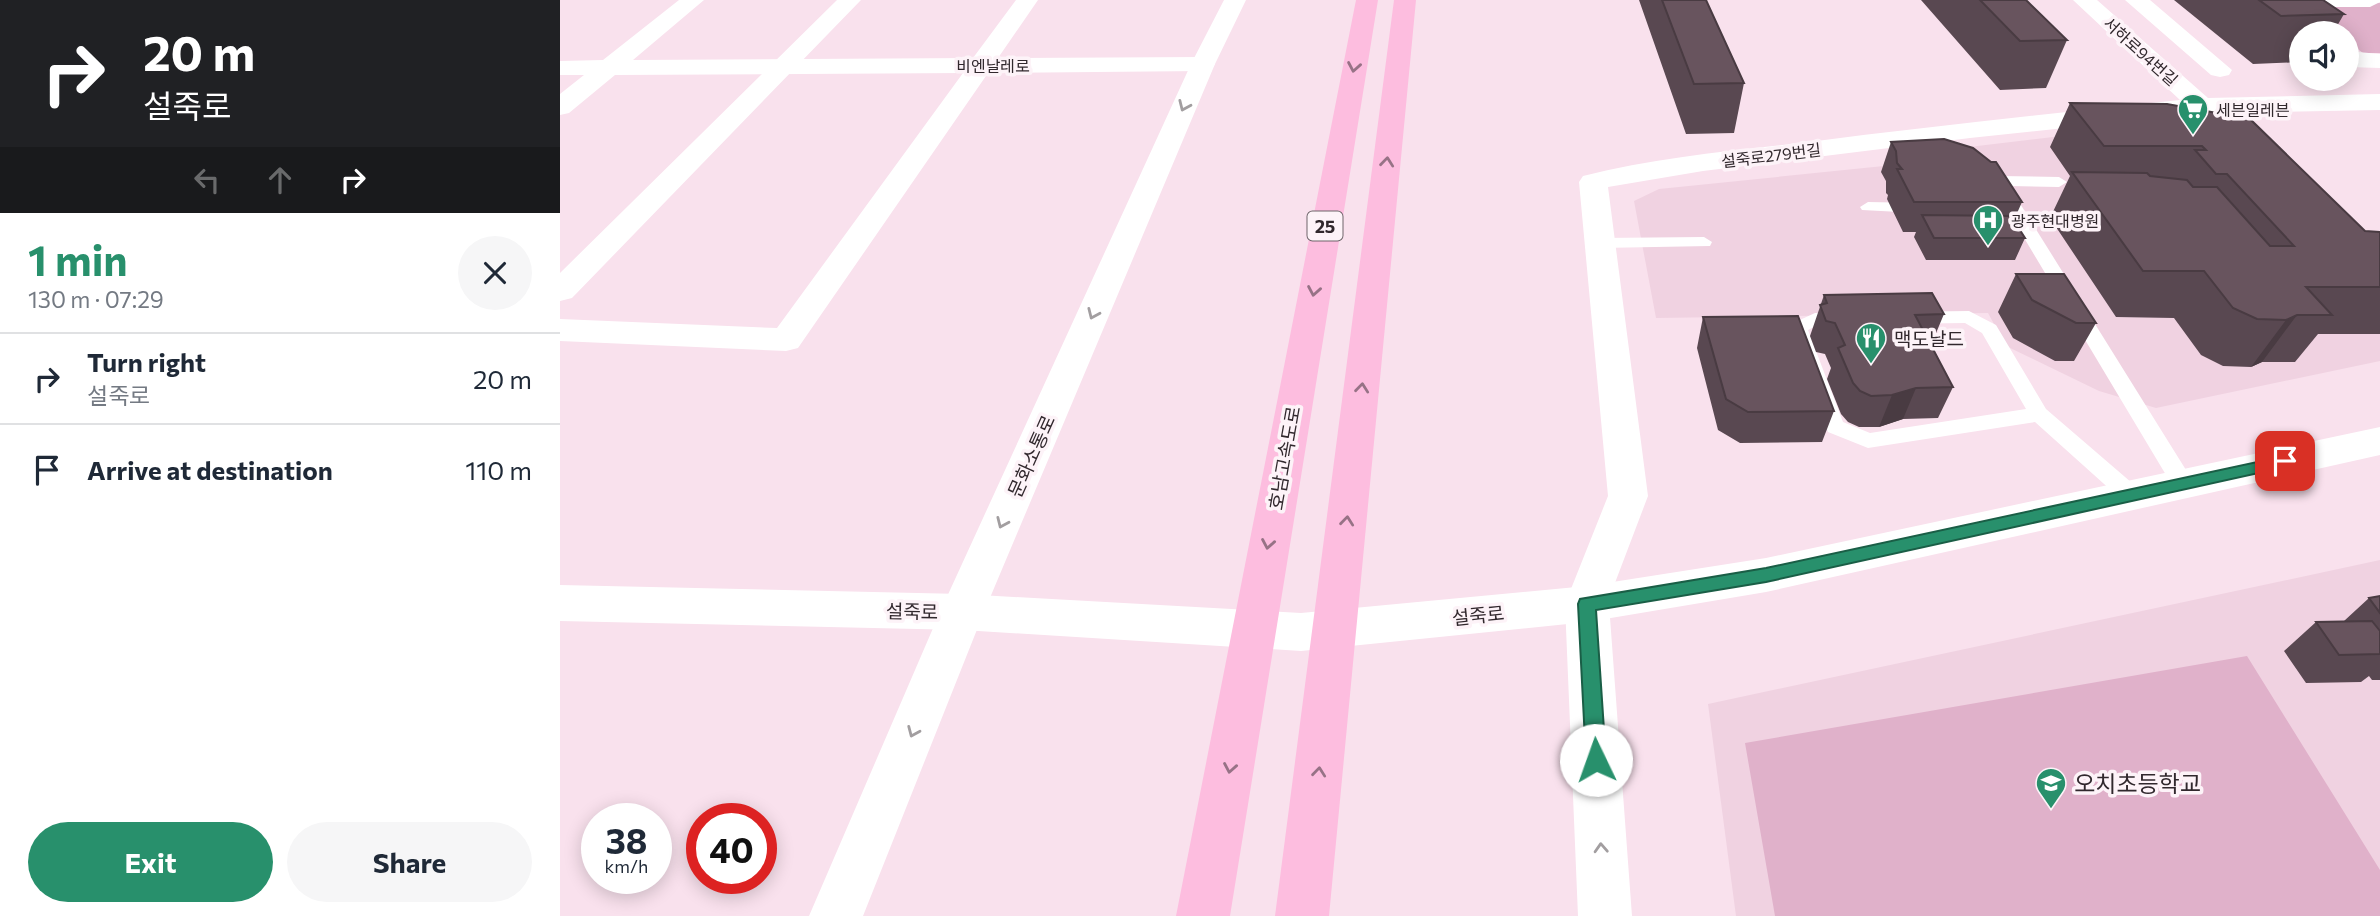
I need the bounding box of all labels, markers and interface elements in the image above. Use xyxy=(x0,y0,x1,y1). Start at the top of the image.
street label: 서하로94번길 xyxy=(2100,13,2182,89)
text: 20 m xyxy=(143,21,255,81)
map controls xyxy=(2289,21,2359,91)
button: sound xyxy=(2289,21,2359,91)
icon: right xyxy=(28,28,119,119)
street label: 비엔날레로 xyxy=(956,56,1030,75)
one-way arrow xyxy=(1348,61,1363,73)
text: 설죽로 xyxy=(143,85,231,125)
supermarket icon: 세븐일레븐 xyxy=(2176,92,2210,136)
one-way arrow xyxy=(1178,99,1192,111)
place label: 세븐일레븐 xyxy=(2216,100,2290,119)
street label: 설죽로279번길 xyxy=(1720,139,1822,171)
one-way arrow xyxy=(1379,156,1394,168)
icon: left xyxy=(188,161,226,199)
icon: ahead xyxy=(261,161,299,199)
icon: right xyxy=(334,161,372,199)
hospital icon: 광주현대병원 xyxy=(1971,203,2005,247)
road number: 25 xyxy=(1308,211,1342,240)
place label: 광주현대병원 xyxy=(2011,211,2099,230)
text: 1 min xyxy=(28,233,128,285)
button: close xyxy=(458,236,532,310)
text: 130 m · 07:29 xyxy=(28,285,164,313)
one-way arrow xyxy=(1307,285,1322,297)
one-way arrow xyxy=(1087,307,1101,319)
restaurant icon: 맥도날드 xyxy=(1854,321,1888,365)
place label: 맥도날드 xyxy=(1894,327,1964,350)
text: Turn right xyxy=(87,346,206,377)
icon: right xyxy=(28,360,66,398)
text: 20 m xyxy=(473,363,532,394)
text: 설죽로 xyxy=(87,381,150,409)
one-way arrow xyxy=(1354,382,1369,394)
street label: 호남고속도로 xyxy=(1264,404,1304,512)
street label: 문화소통로 xyxy=(1003,411,1059,501)
pin xyxy=(2255,431,2315,491)
icon: arrive xyxy=(2266,442,2304,480)
icon: arrive xyxy=(28,451,66,489)
text: Arrive at destination xyxy=(87,454,333,485)
text: 110 m xyxy=(465,454,532,485)
one-way arrow xyxy=(996,515,1010,528)
one-way arrow xyxy=(1339,516,1354,527)
one-way arrow xyxy=(1261,538,1276,550)
street label: 설죽로 xyxy=(886,599,938,623)
street label: 설죽로 xyxy=(1451,601,1505,629)
position arrow xyxy=(1559,723,1633,797)
one-way arrow xyxy=(907,725,921,737)
one-way arrow xyxy=(1223,763,1238,774)
one-way arrow xyxy=(1312,766,1327,778)
school or university icon: 오치초등학교 xyxy=(2034,766,2068,810)
place label: 오치초등학교 xyxy=(2074,769,2201,797)
speed limit sign: 40 xyxy=(686,803,777,894)
text: 38 xyxy=(605,818,648,861)
button: Exit xyxy=(28,822,273,902)
button: Share xyxy=(287,822,532,902)
one-way arrow xyxy=(1594,842,1609,853)
text: km/h xyxy=(605,855,648,877)

